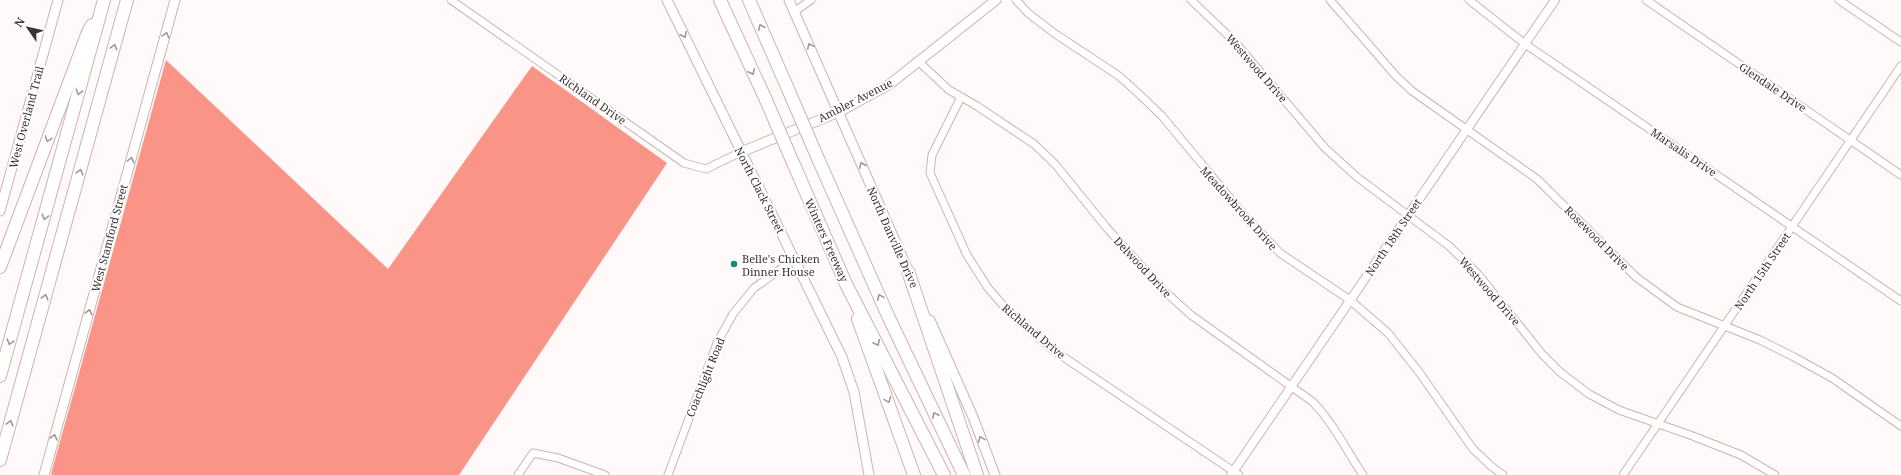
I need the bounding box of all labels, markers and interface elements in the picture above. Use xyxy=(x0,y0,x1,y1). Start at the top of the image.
north arrow xyxy=(8,8,48,48)
text: N xyxy=(11,14,28,30)
one-way arrow xyxy=(758,24,766,32)
one-way arrow xyxy=(161,31,169,38)
one-way arrow xyxy=(679,31,687,38)
street label: Westwood Drive xyxy=(1223,31,1291,106)
one-way arrow xyxy=(109,43,118,50)
one-way arrow xyxy=(807,43,815,51)
street label: Glendale Drive xyxy=(1736,59,1810,115)
street label: West Overland Trail xyxy=(5,64,47,170)
one-way arrow xyxy=(747,67,755,75)
street label: Richland Drive xyxy=(557,70,630,128)
street label: Ambler Avenue xyxy=(815,75,895,125)
one-way arrow xyxy=(75,88,84,95)
street label: Marsalis Drive xyxy=(1648,124,1720,180)
one-way arrow xyxy=(44,135,53,142)
street label: North Clack Street xyxy=(732,144,788,236)
one-way arrow xyxy=(126,157,135,164)
one-way arrow xyxy=(859,162,867,169)
street label: Meadowbrook Drive xyxy=(1197,163,1281,253)
one-way arrow xyxy=(75,169,83,175)
street label: West Stamford Street xyxy=(87,182,131,293)
street label: North Danville Drive xyxy=(864,184,922,290)
street label: North 18th Street xyxy=(1362,195,1425,279)
street label: Winters Freeway xyxy=(802,196,852,285)
street label: Rosewood Drive xyxy=(1562,203,1632,273)
one-way arrow xyxy=(41,214,49,220)
street label: North 15th Street xyxy=(1731,229,1794,313)
street label: Delwood Drive xyxy=(1111,233,1175,301)
place label: Belle's Chicken Dinner House xyxy=(742,251,820,279)
street label: Westwood Drive xyxy=(1456,254,1524,329)
marker: Belle's Chicken Dinner House xyxy=(729,259,739,269)
one-way arrow xyxy=(40,294,49,301)
one-way arrow xyxy=(876,294,884,301)
street label: Richland Drive xyxy=(999,300,1069,362)
one-way arrow xyxy=(84,309,93,316)
street label: Coachlight Road xyxy=(682,335,728,419)
one-way arrow xyxy=(6,338,15,345)
one-way arrow xyxy=(872,339,880,347)
one-way arrow xyxy=(883,396,891,403)
one-way arrow xyxy=(932,411,940,419)
one-way arrow xyxy=(6,419,14,426)
one-way arrow xyxy=(49,434,58,441)
one-way arrow xyxy=(977,435,986,442)

